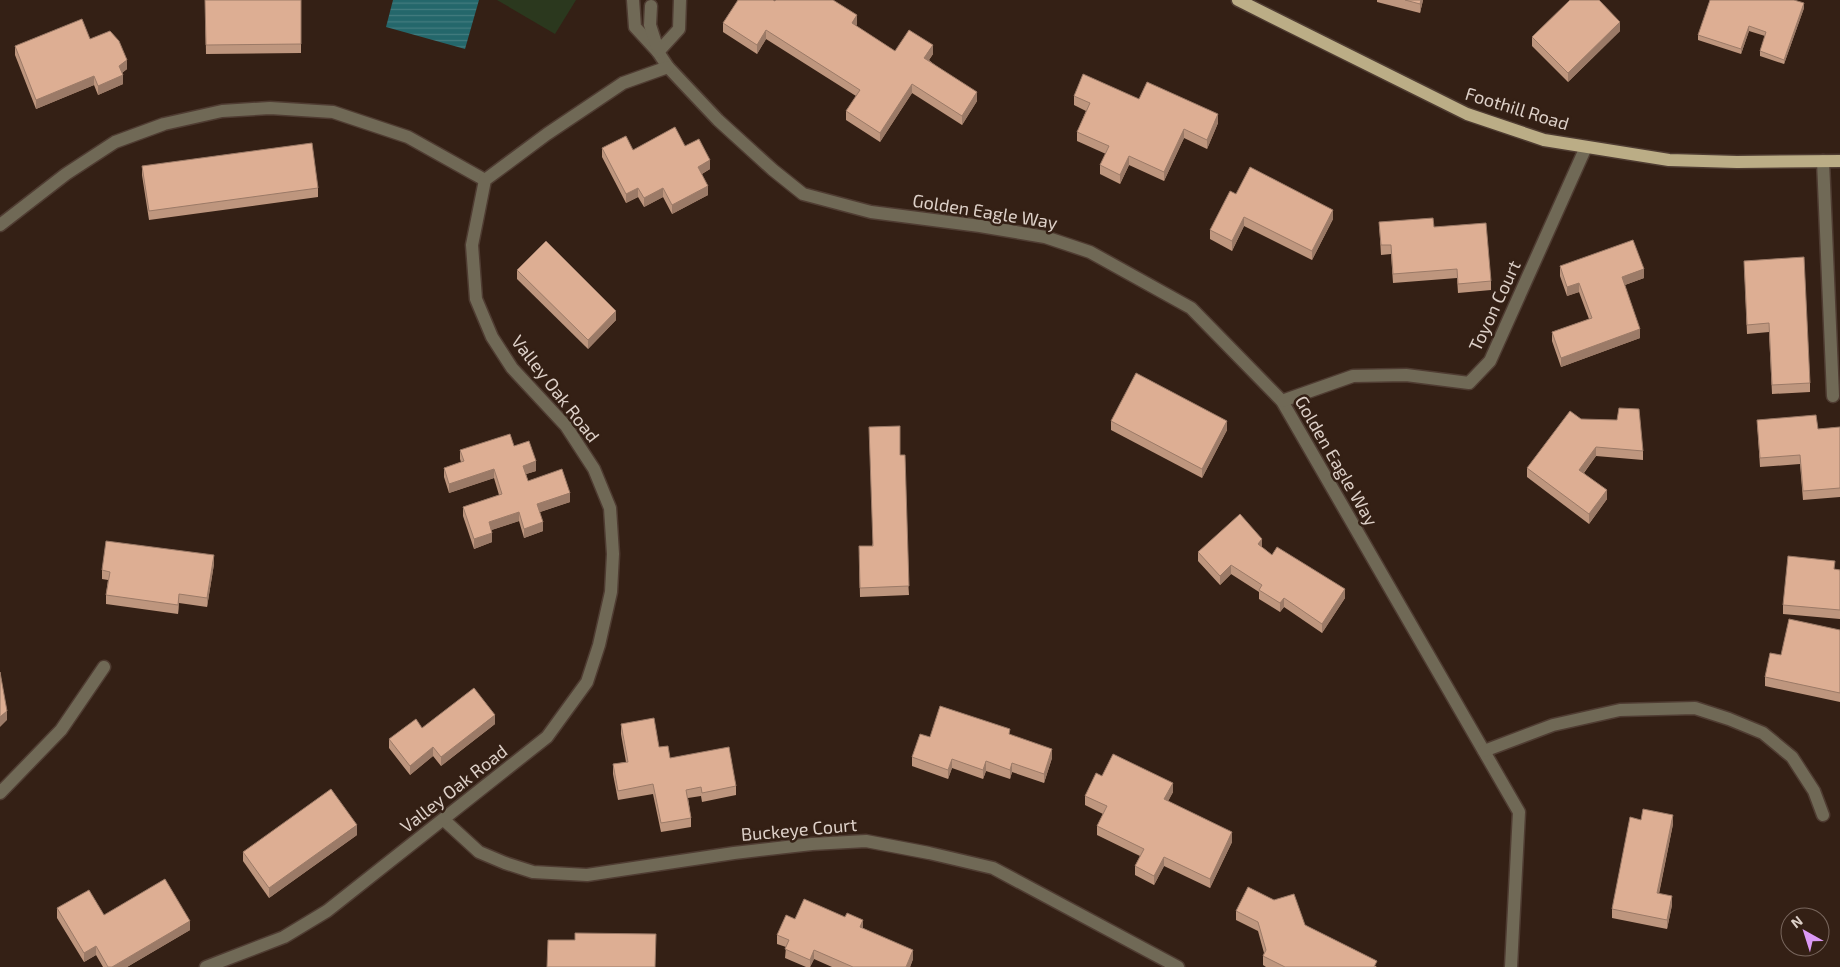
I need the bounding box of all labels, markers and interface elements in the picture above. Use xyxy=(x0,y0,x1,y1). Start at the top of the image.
street label: Foothill Road xyxy=(1463,82,1572,134)
street label: Golden Eagle Way xyxy=(911,189,1060,233)
street label: Toyon Court xyxy=(1464,257,1525,354)
street label: Valley Oak Road xyxy=(507,330,605,446)
street label: Golden Eagle Way xyxy=(1291,392,1383,530)
street label: Valley Oak Road xyxy=(395,739,511,837)
street label: Buckeye Court xyxy=(740,813,858,845)
north arrow xyxy=(1780,907,1830,957)
text: N xyxy=(1787,912,1806,931)

